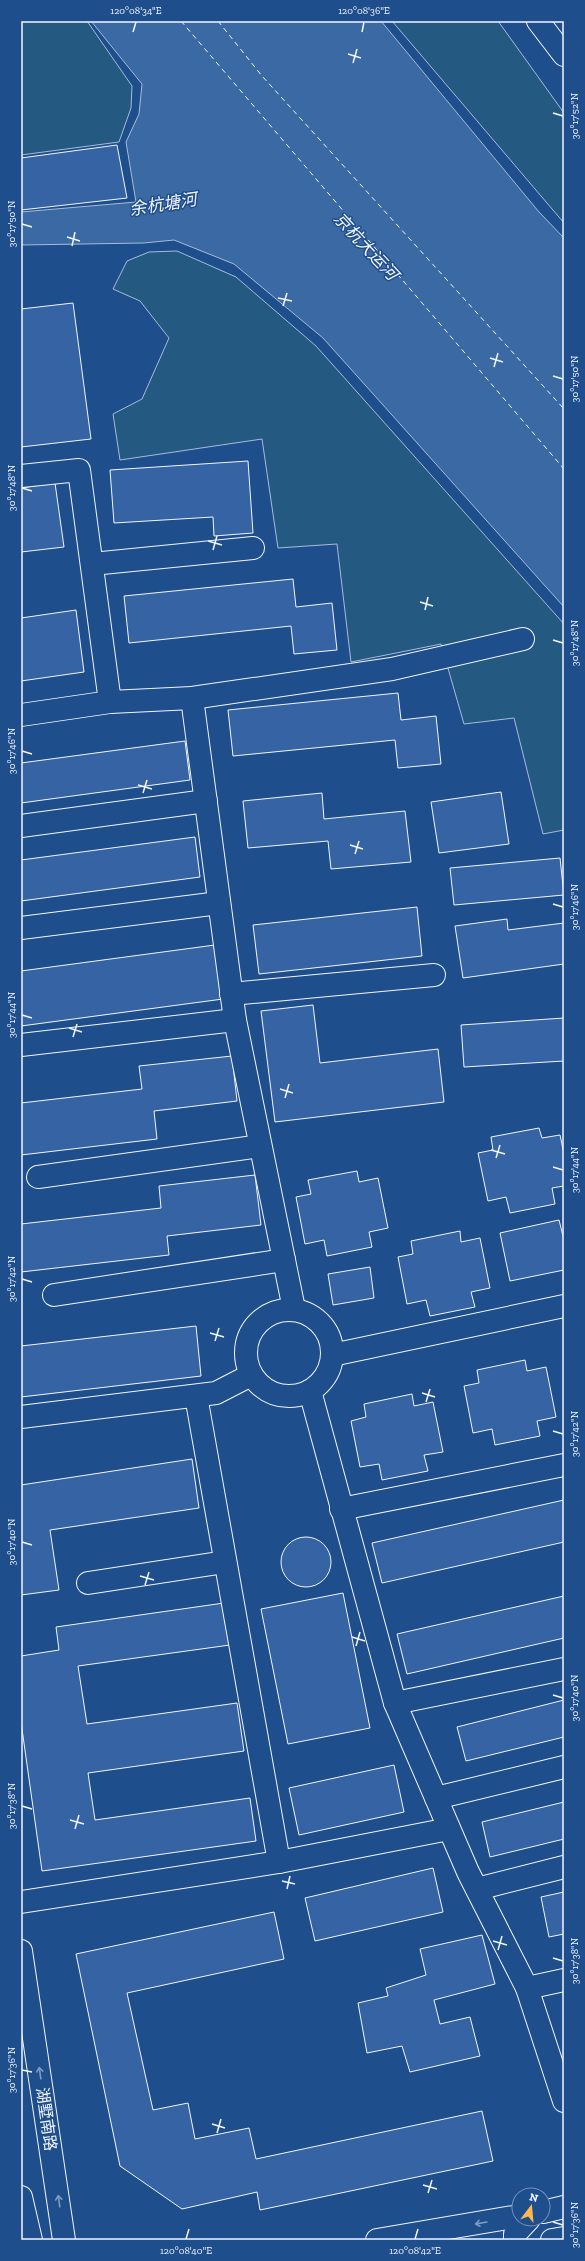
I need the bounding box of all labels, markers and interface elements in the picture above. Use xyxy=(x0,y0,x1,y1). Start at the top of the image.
text: 120°08'34"E xyxy=(110,5,162,17)
text: 120°08'36"E xyxy=(338,5,390,17)
text: 30°17'52"N xyxy=(569,92,581,139)
water label: 余杭塘河 xyxy=(128,188,201,219)
text: 30°17'50"N xyxy=(6,200,18,247)
water label: 京杭大运河 xyxy=(330,208,404,286)
text: 30°17'50"N xyxy=(569,355,581,402)
text: 30°17'48"N xyxy=(6,464,18,511)
text: 30°17'48"N xyxy=(569,619,581,666)
text: 30°17'46"N xyxy=(6,727,18,774)
text: 30°17'46"N xyxy=(569,883,581,930)
text: 30°17'44"N xyxy=(6,991,18,1038)
text: 30°17'44"N xyxy=(569,1146,581,1193)
text: 30°17'42"N xyxy=(6,1255,18,1302)
text: 30°17'42"N xyxy=(569,1410,581,1457)
text: 30°17'40"N xyxy=(6,1518,18,1565)
text: 30°17'40"N xyxy=(569,1674,581,1721)
text: 30°17'38"N xyxy=(6,1782,18,1829)
text: 30°17'38"N xyxy=(569,1937,581,1984)
text: 30°17'36"N xyxy=(6,2046,18,2093)
one-way arrow xyxy=(36,2067,44,2080)
street label: 湖墅南路 xyxy=(33,2086,60,2152)
north arrow xyxy=(511,2187,551,2227)
text: N xyxy=(528,2190,540,2205)
one-way arrow xyxy=(55,2195,63,2208)
text: 30°17'36"N xyxy=(569,2201,581,2248)
one-way arrow xyxy=(474,2219,487,2227)
text: 120°08'40"E xyxy=(160,2245,212,2257)
text: 120°08'42"E xyxy=(389,2245,441,2257)

